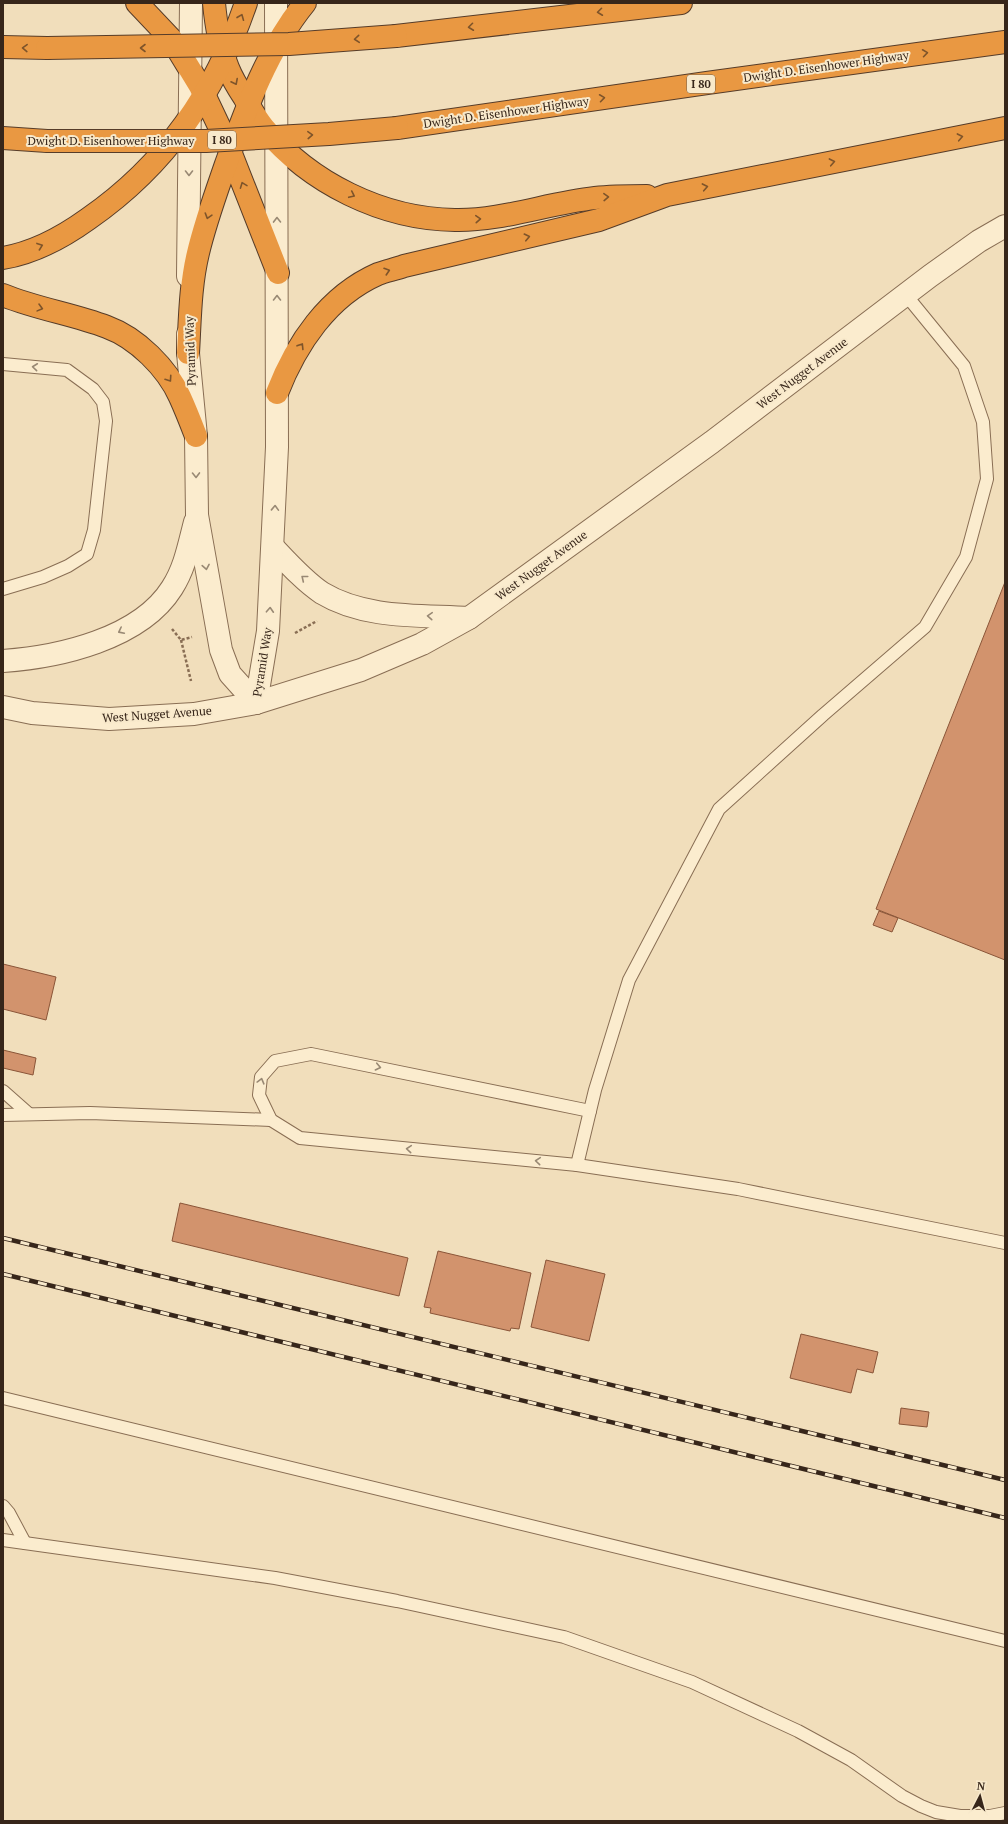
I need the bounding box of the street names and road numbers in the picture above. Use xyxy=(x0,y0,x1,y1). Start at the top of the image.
street label: Dwight D. Eisenhower Highway xyxy=(742,47,911,85)
road number: I 80 xyxy=(687,75,715,93)
street label: Dwight D. Eisenhower Highway xyxy=(422,93,591,131)
road number: I 80 xyxy=(208,131,236,149)
street label: Dwight D. Eisenhower Highway xyxy=(28,133,195,148)
street label: Pyramid Way xyxy=(181,315,199,386)
street label: West Nugget Avenue xyxy=(754,334,850,412)
street label: West Nugget Avenue xyxy=(492,527,590,603)
street label: Pyramid Way xyxy=(249,625,275,698)
street label: West Nugget Avenue xyxy=(102,703,212,725)

